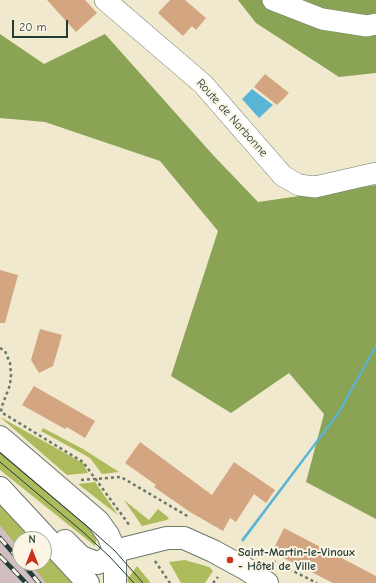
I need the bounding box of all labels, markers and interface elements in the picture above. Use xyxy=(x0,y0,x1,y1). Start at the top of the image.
scale bar xyxy=(14,12,70,38)
text: 20 m xyxy=(19,20,47,34)
street label: Route de Narbonne xyxy=(193,76,271,160)
north arrow xyxy=(12,531,52,571)
text: N xyxy=(28,533,36,546)
place label: Saint-Martin-le-Vinoux - Hôtel de Ville xyxy=(238,546,355,574)
marker: Saint-Martin-le-Vinoux - Hôtel de Ville xyxy=(225,555,235,565)

